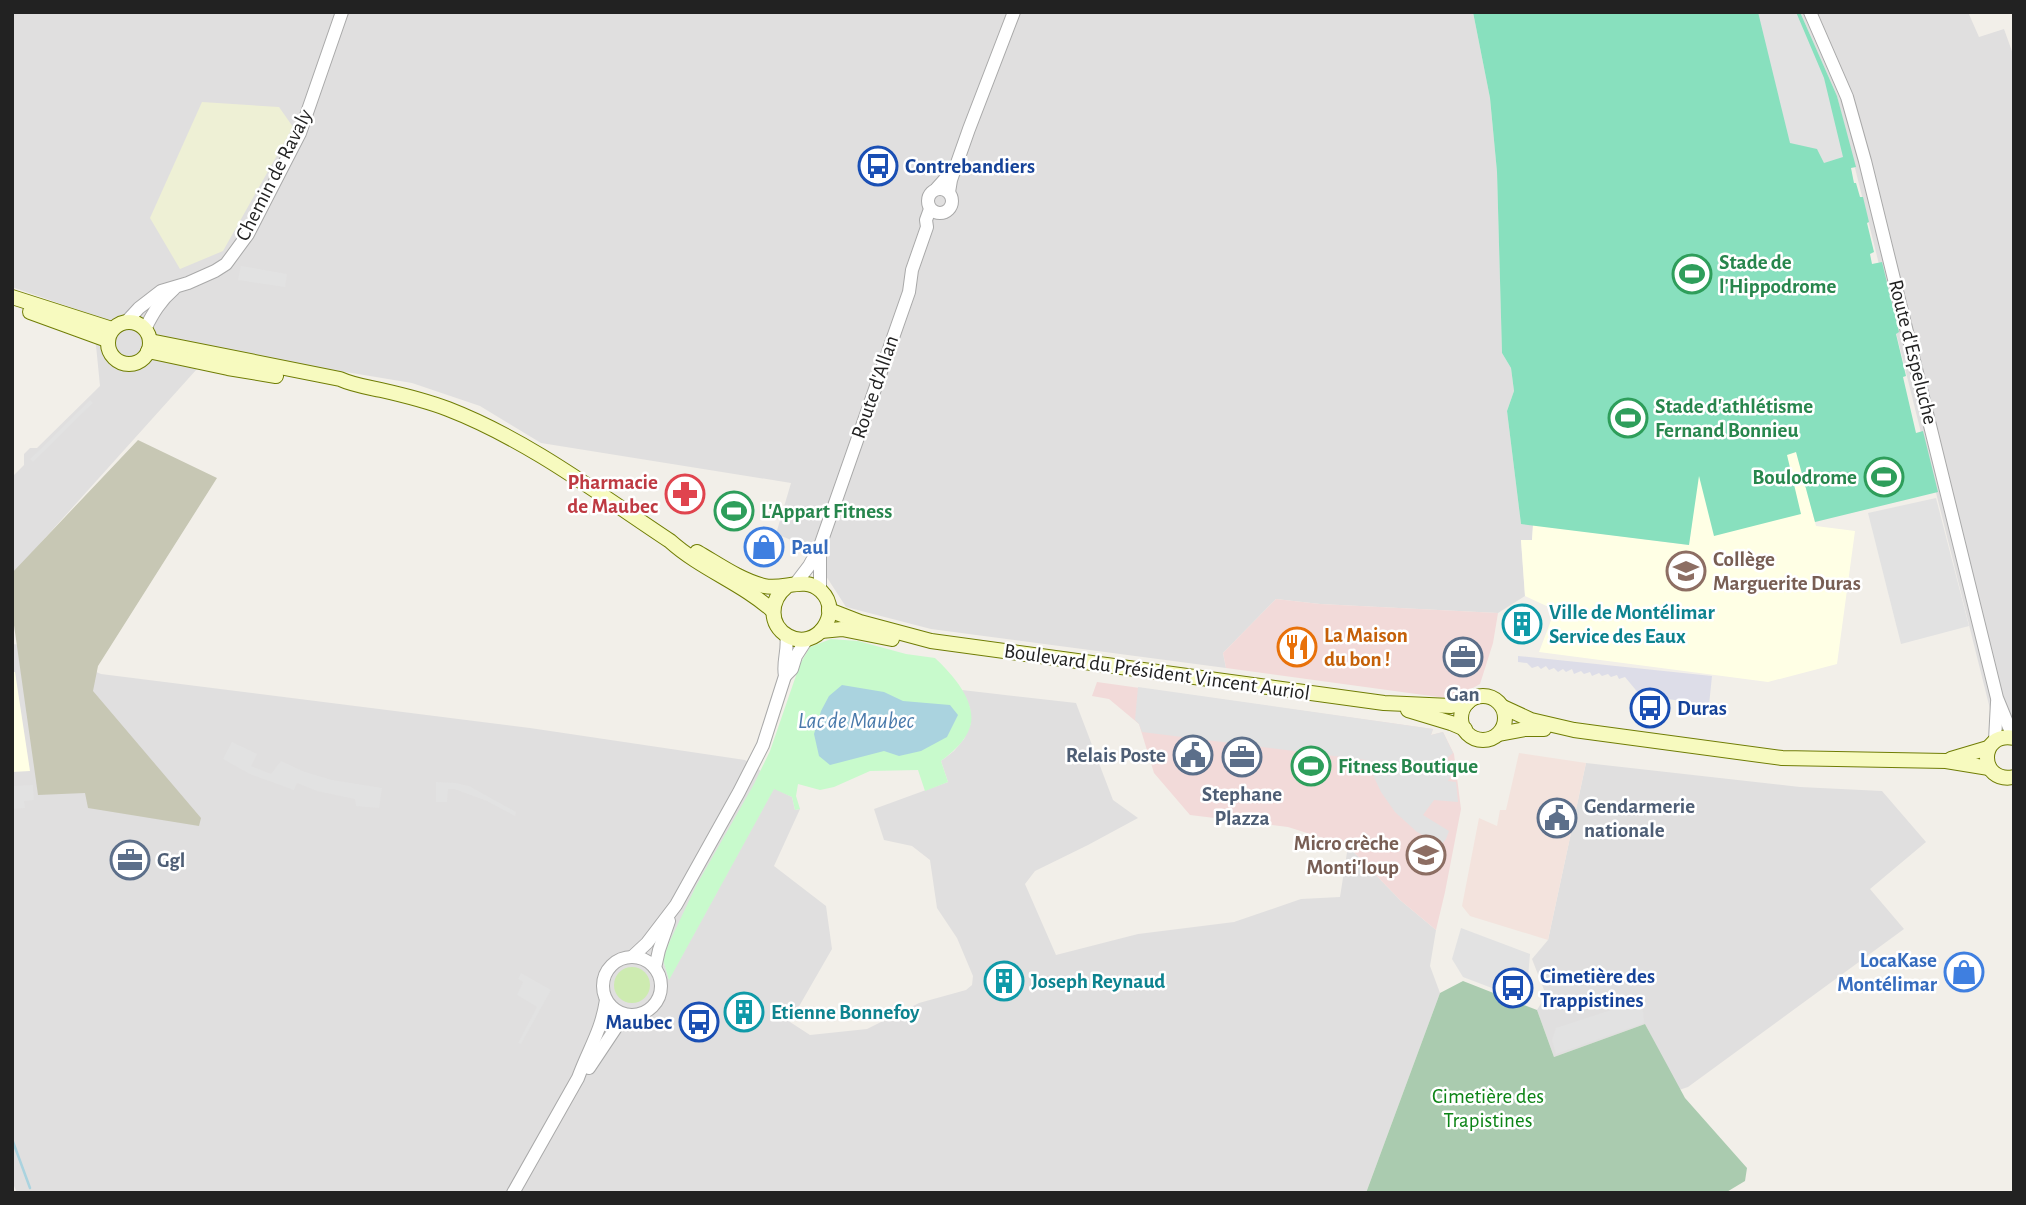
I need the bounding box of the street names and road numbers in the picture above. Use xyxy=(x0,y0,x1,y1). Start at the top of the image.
street label: Chemin de Ravaly xyxy=(232,106,316,244)
street label: Route d'Espeluche xyxy=(1885,277,1941,427)
street label: Route d'Allan xyxy=(848,333,902,441)
street label: Boulevard du Président Vincent Auriol xyxy=(1003,640,1311,704)

